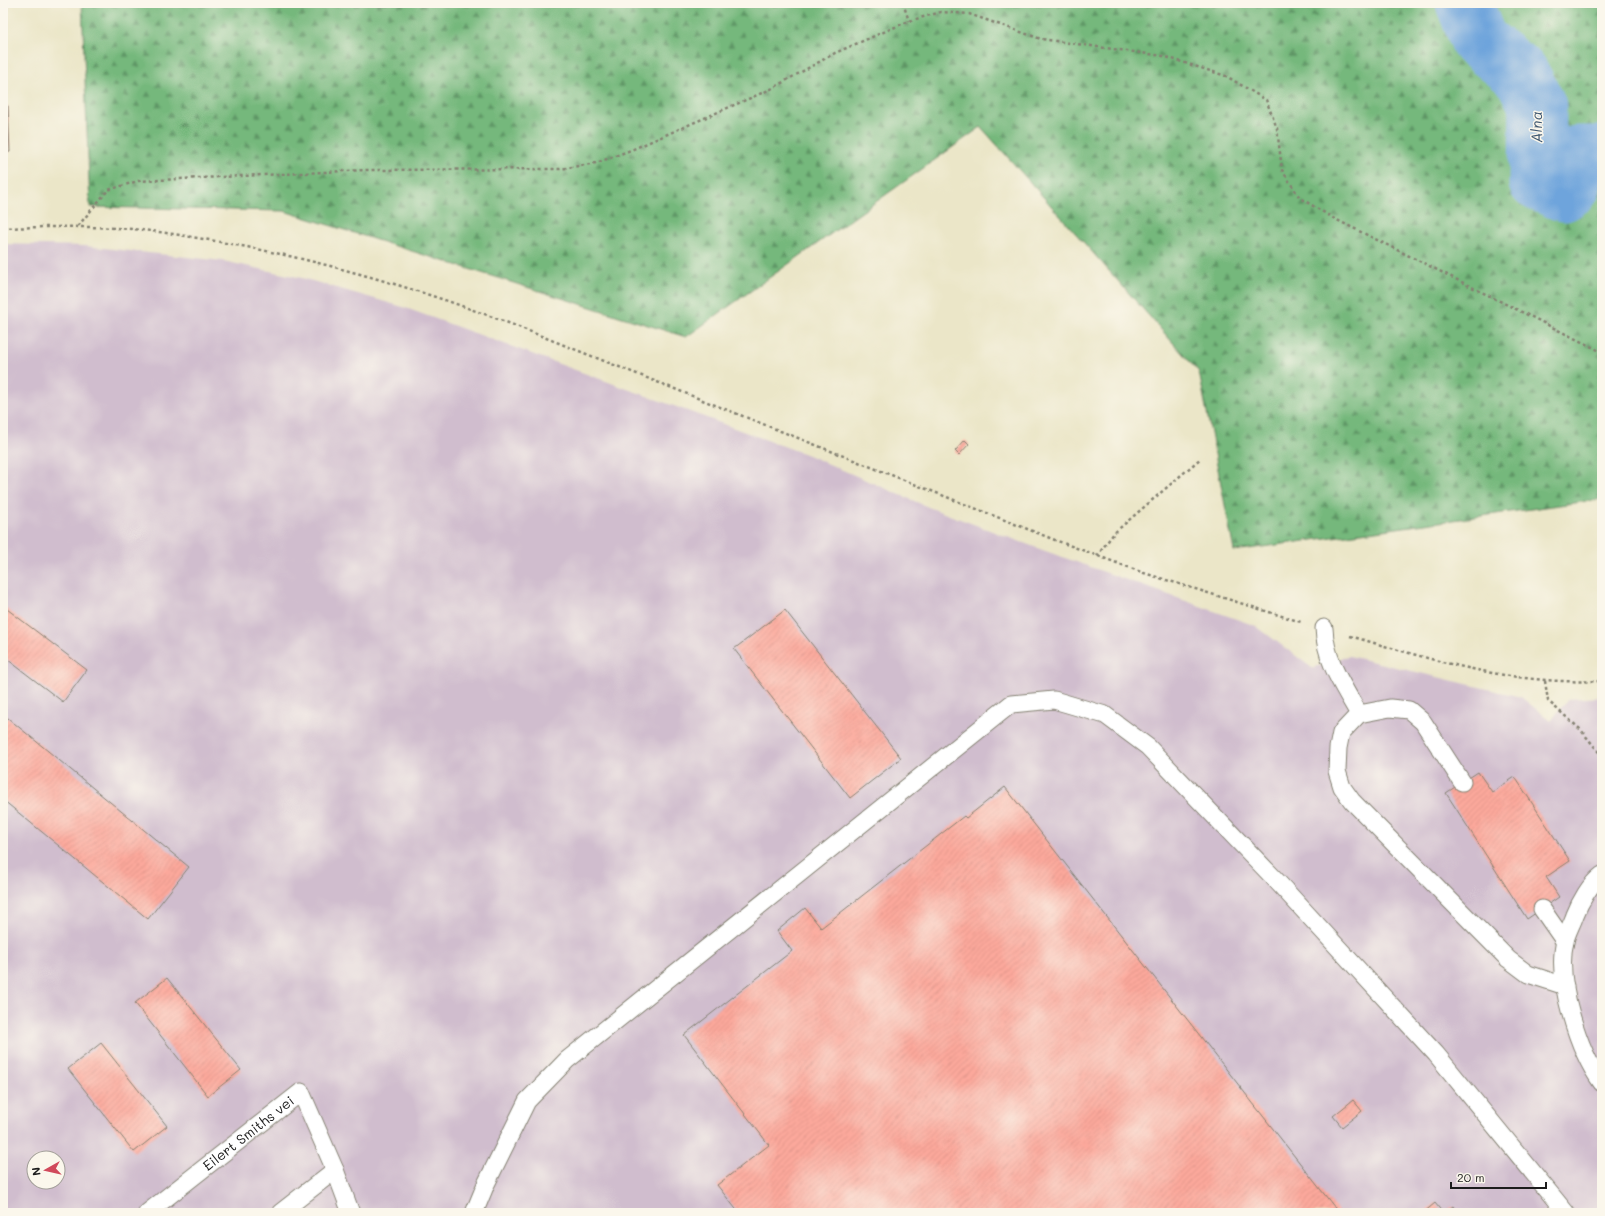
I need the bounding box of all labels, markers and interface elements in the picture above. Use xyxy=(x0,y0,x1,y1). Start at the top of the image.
water label: Alna xyxy=(1526,111,1546,143)
street label: Eilert Smiths vei xyxy=(198,1091,298,1175)
north arrow xyxy=(26,1150,66,1190)
scale bar xyxy=(1451,1164,1546,1190)
text: N xyxy=(28,1166,44,1177)
text: 20 m xyxy=(1457,1169,1485,1185)

